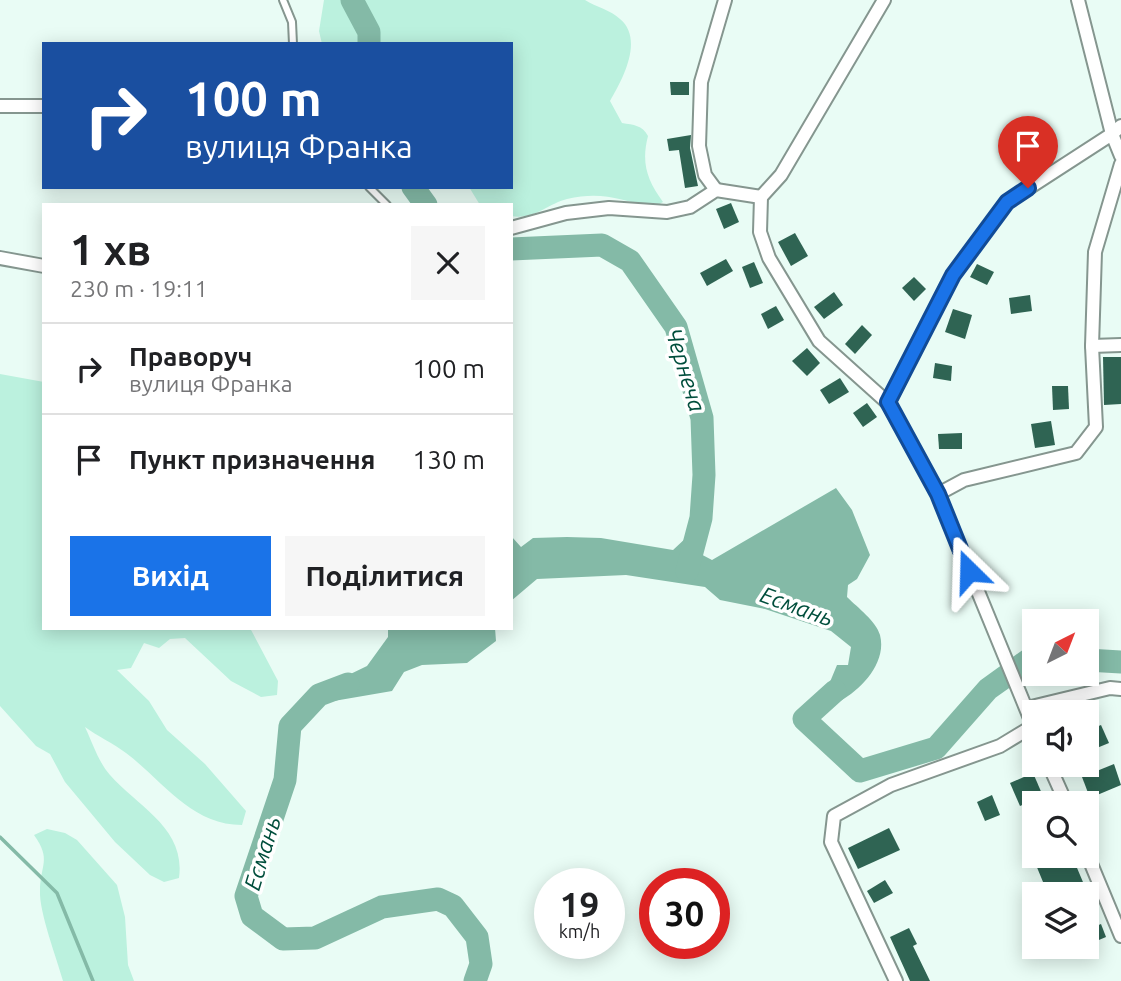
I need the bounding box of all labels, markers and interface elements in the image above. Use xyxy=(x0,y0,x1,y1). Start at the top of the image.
icon: right xyxy=(70,70,161,161)
text: 100 m xyxy=(185,70,322,125)
pin xyxy=(998,116,1058,188)
icon: arrive xyxy=(1009,127,1047,165)
text: вулиця Франка xyxy=(185,128,413,164)
text: 1 хв xyxy=(70,226,151,273)
button: close xyxy=(411,226,485,300)
text: 230 m · 19:11 xyxy=(70,276,208,301)
water label: Чернеча xyxy=(662,325,710,415)
text: Праворуч xyxy=(129,342,252,371)
icon: right xyxy=(70,350,108,388)
text: 100 m xyxy=(413,354,485,383)
text: вулиця Франка xyxy=(129,371,293,396)
icon: arrive xyxy=(70,441,108,479)
text: Пункт призначення xyxy=(129,445,375,474)
text: 130 m xyxy=(413,445,485,474)
position arrow xyxy=(932,534,1006,608)
button: Вихід xyxy=(70,536,271,616)
button: Поділитися xyxy=(285,536,485,616)
water label: Есмань xyxy=(757,581,837,631)
north arrow xyxy=(1022,609,1099,686)
map controls xyxy=(1022,609,1099,959)
button: sound xyxy=(1022,700,1099,777)
button: search xyxy=(1022,791,1099,868)
water label: Есмань xyxy=(239,813,285,893)
speed limit sign: 30 xyxy=(639,868,730,959)
button: layers xyxy=(1022,882,1099,959)
text: 19 xyxy=(560,884,599,924)
text: km/h xyxy=(559,921,600,941)

